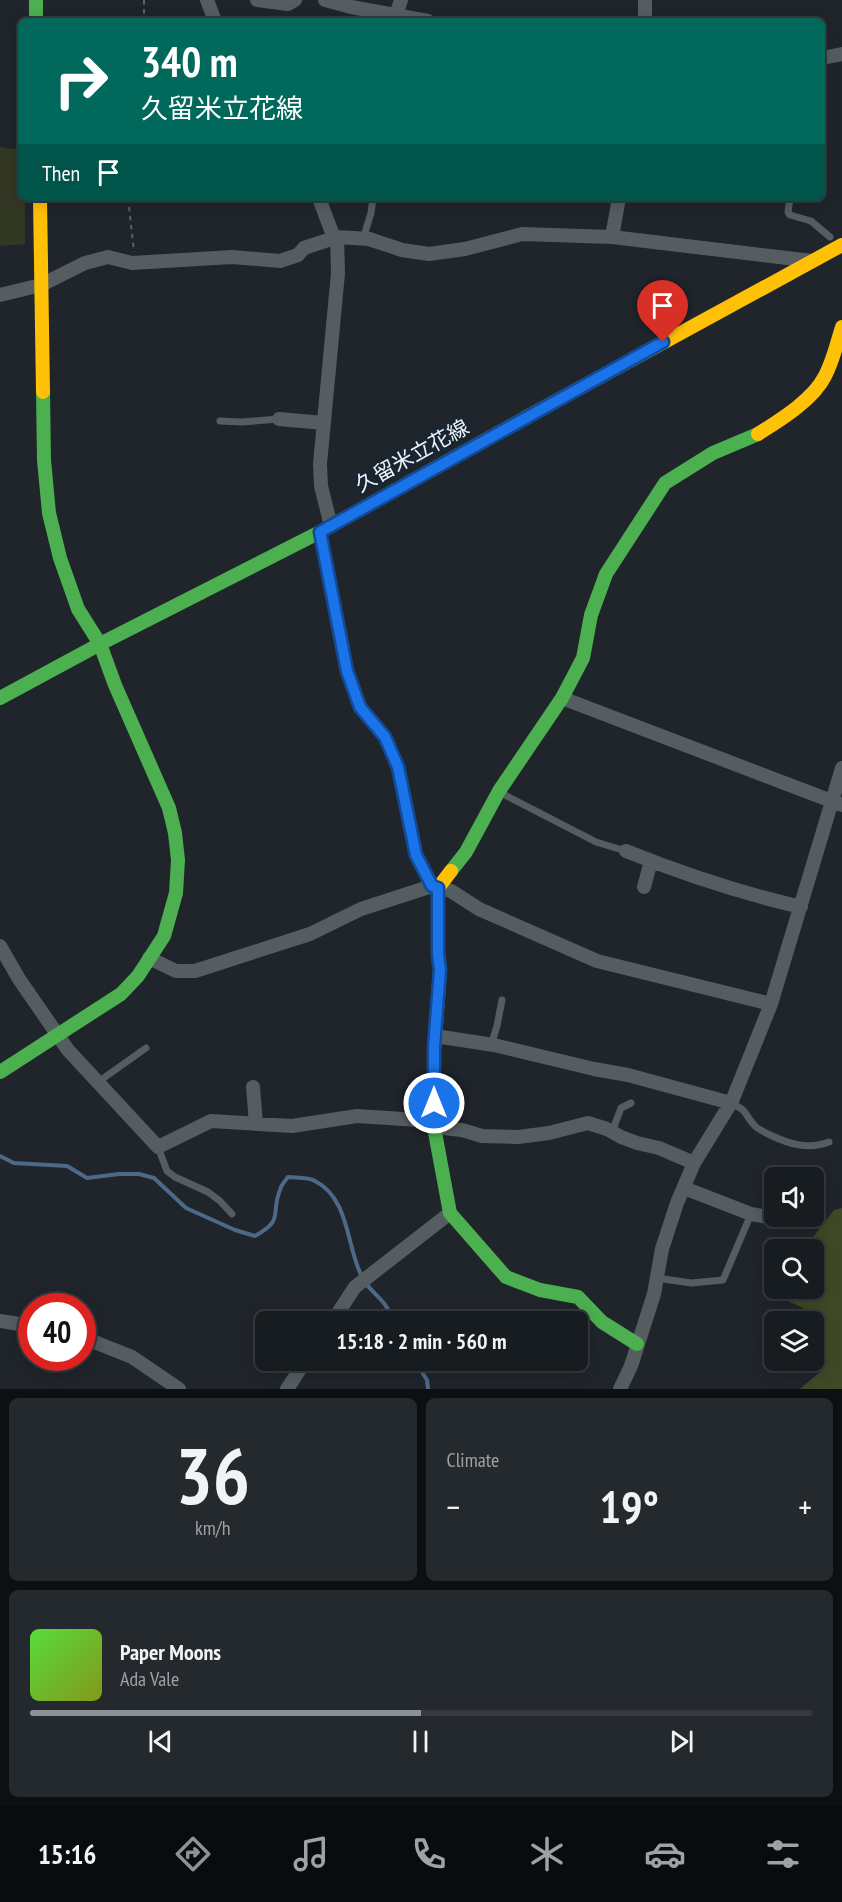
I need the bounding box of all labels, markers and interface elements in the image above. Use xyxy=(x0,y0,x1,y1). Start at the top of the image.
text: 340 m xyxy=(141,34,238,89)
icon: right xyxy=(42,42,120,120)
text: 久留米立花線 xyxy=(141,91,303,125)
icon: arrive xyxy=(92,156,125,189)
text: Then xyxy=(42,159,80,187)
pin xyxy=(637,280,688,342)
icon: arrive xyxy=(646,289,679,322)
street label: 久留米立花線 xyxy=(350,413,473,498)
position arrow xyxy=(402,1071,466,1135)
map controls xyxy=(764,1167,824,1371)
button: sound xyxy=(764,1167,824,1227)
button: search xyxy=(764,1239,824,1299)
speed limit sign: 40 xyxy=(18,1293,96,1371)
button: layers xyxy=(764,1311,824,1371)
text: 15:18 · 2 min · 560 m xyxy=(336,1327,507,1355)
text: 36 xyxy=(175,1425,250,1526)
text: Climate xyxy=(447,1447,499,1473)
text: 19° xyxy=(600,1477,659,1535)
text: − xyxy=(447,1485,460,1528)
text: + xyxy=(798,1485,812,1528)
text: km/h xyxy=(195,1515,230,1541)
text: Paper Moons xyxy=(120,1638,221,1666)
text: Ada Vale xyxy=(120,1666,179,1692)
icon: previous xyxy=(144,1725,177,1758)
icon: pause xyxy=(404,1725,437,1758)
icon: next xyxy=(665,1725,698,1758)
icon: directions xyxy=(172,1833,214,1875)
icon: music xyxy=(290,1833,332,1875)
icon: phone xyxy=(408,1833,450,1875)
icon: climate xyxy=(526,1833,568,1875)
icon: car xyxy=(644,1833,686,1875)
icon: filters xyxy=(762,1833,804,1875)
text: 15:16 xyxy=(38,1837,96,1871)

